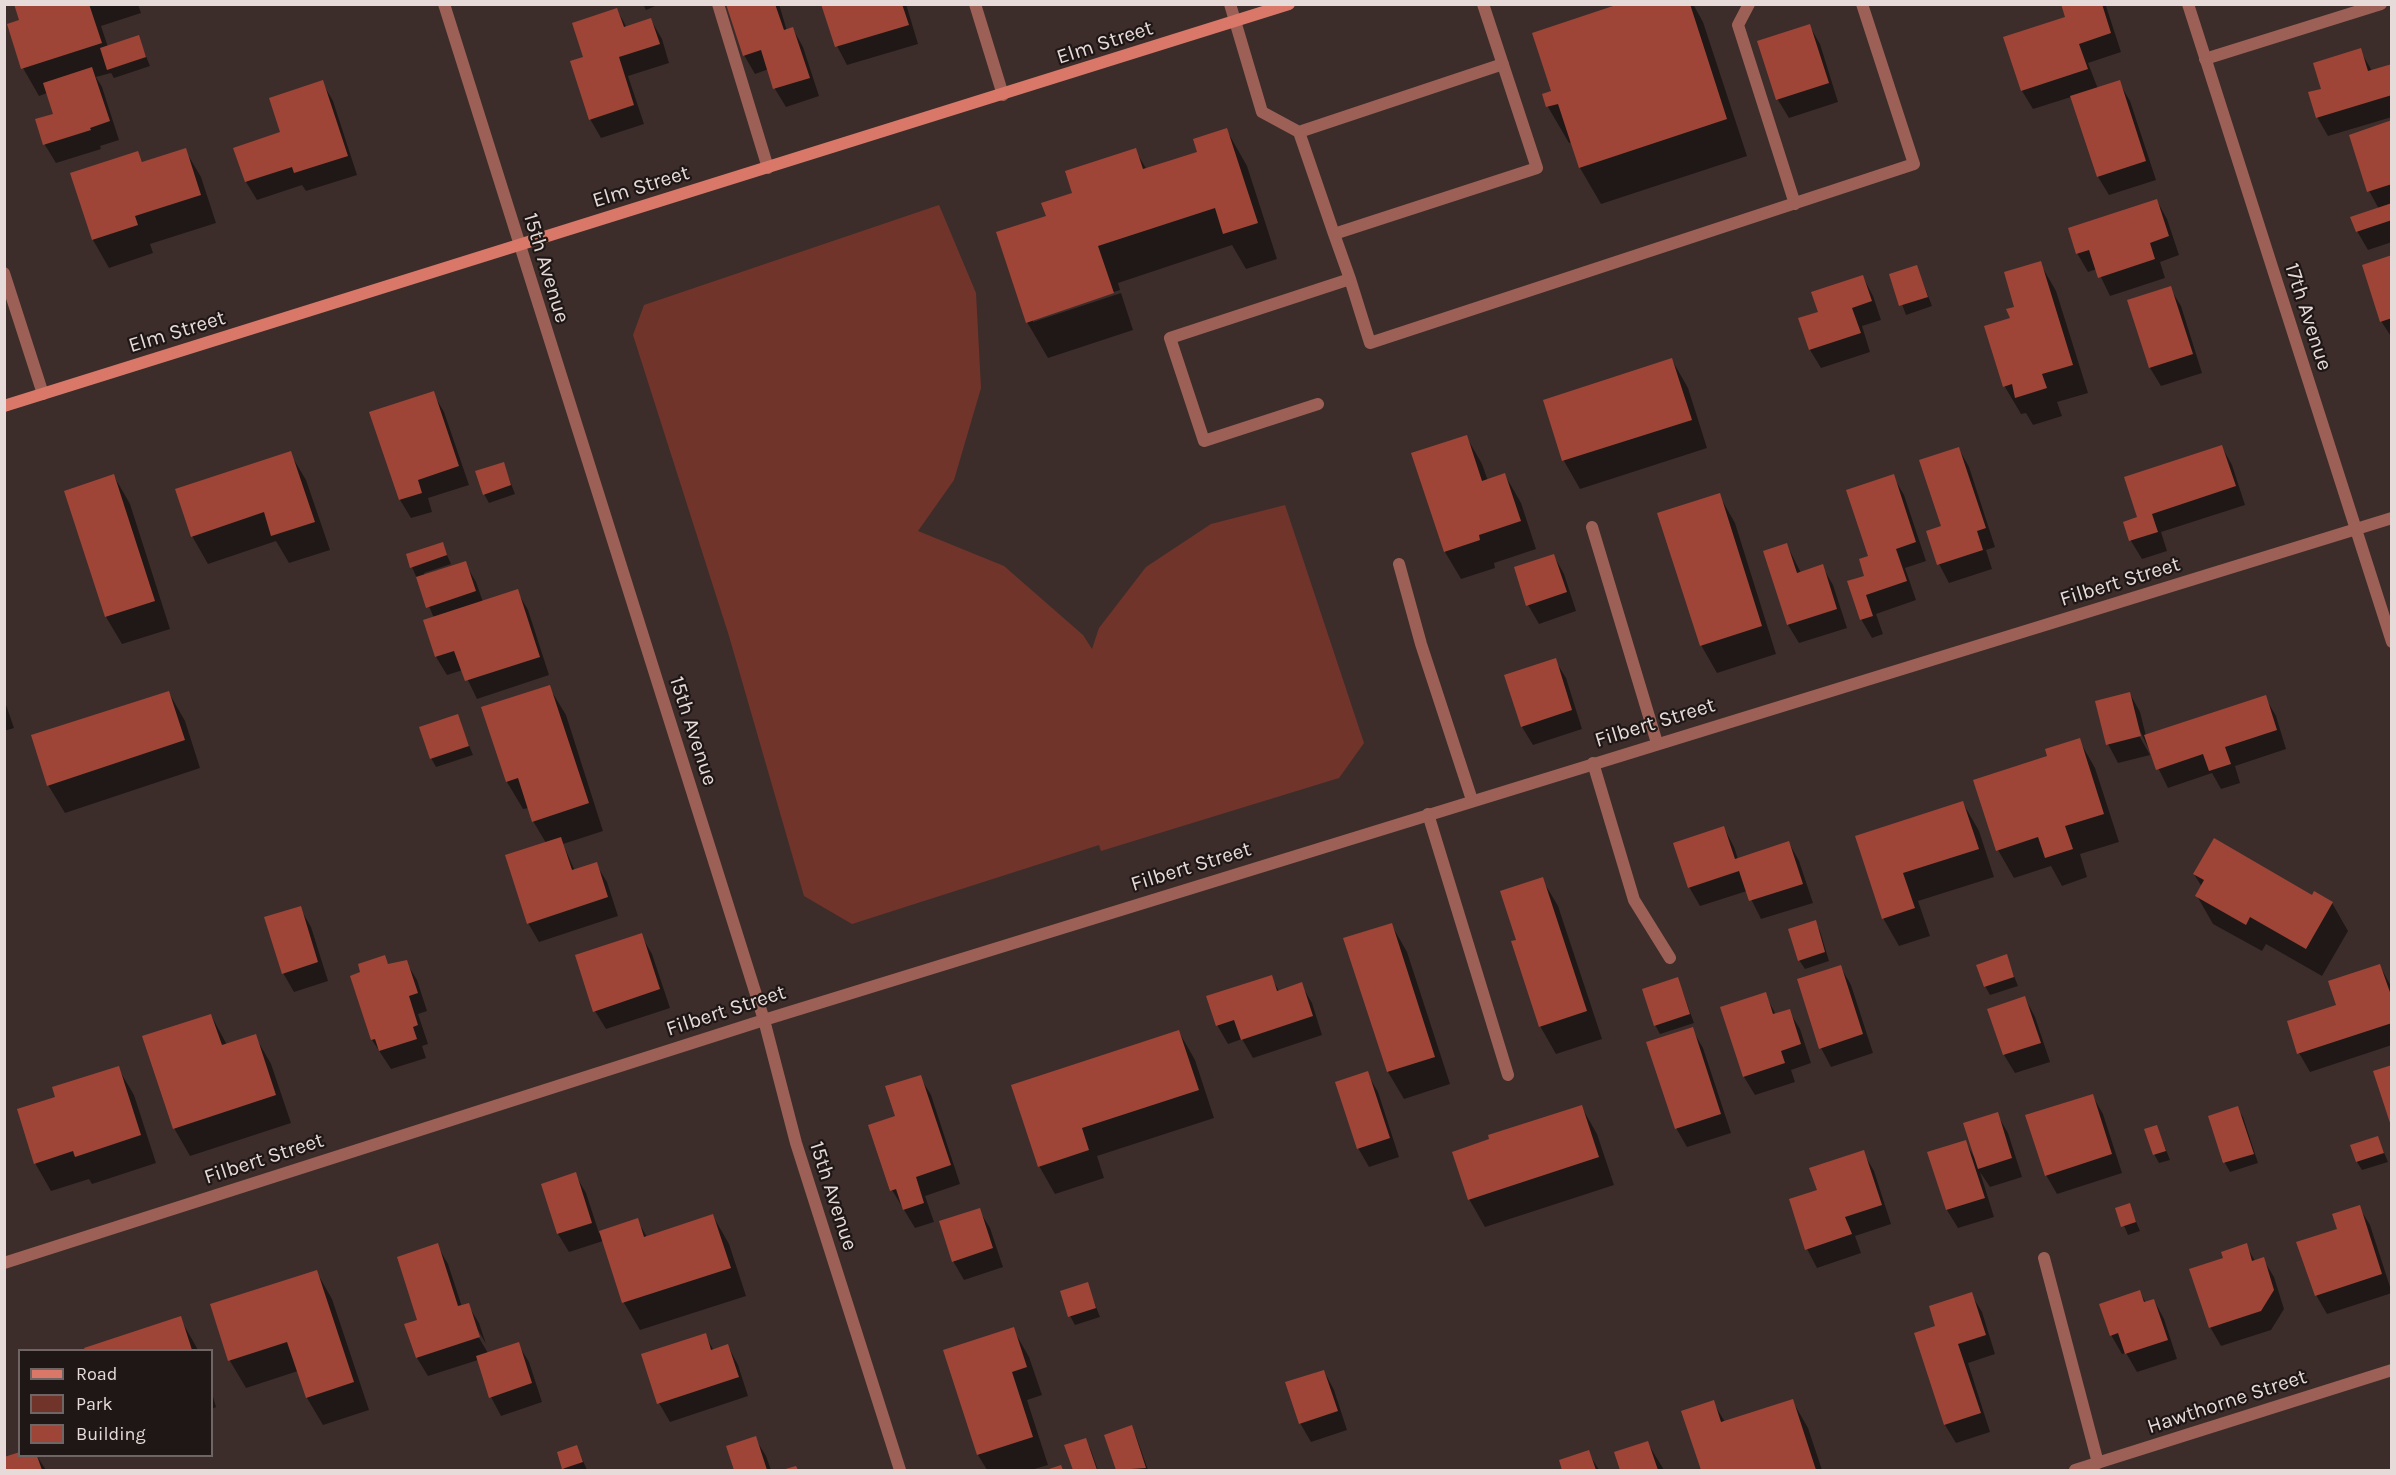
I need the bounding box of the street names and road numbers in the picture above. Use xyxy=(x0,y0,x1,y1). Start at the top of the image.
street label: Elm Street xyxy=(1054,16,1156,70)
street label: Elm Street xyxy=(590,160,692,214)
street label: 15th Avenue xyxy=(517,210,575,326)
street label: 17th Avenue xyxy=(2279,260,2337,374)
street label: Elm Street xyxy=(126,305,228,359)
street label: Filbert Street xyxy=(2057,552,2183,612)
street label: 15th Avenue xyxy=(663,673,723,789)
street label: Filbert Street xyxy=(1592,693,1718,753)
street label: Filbert Street xyxy=(1128,837,1254,897)
street label: Filbert Street xyxy=(663,980,789,1042)
street label: Filbert Street xyxy=(201,1128,327,1190)
street label: 15th Avenue xyxy=(803,1138,863,1254)
street label: Hawthorne Street xyxy=(2144,1364,2310,1440)

